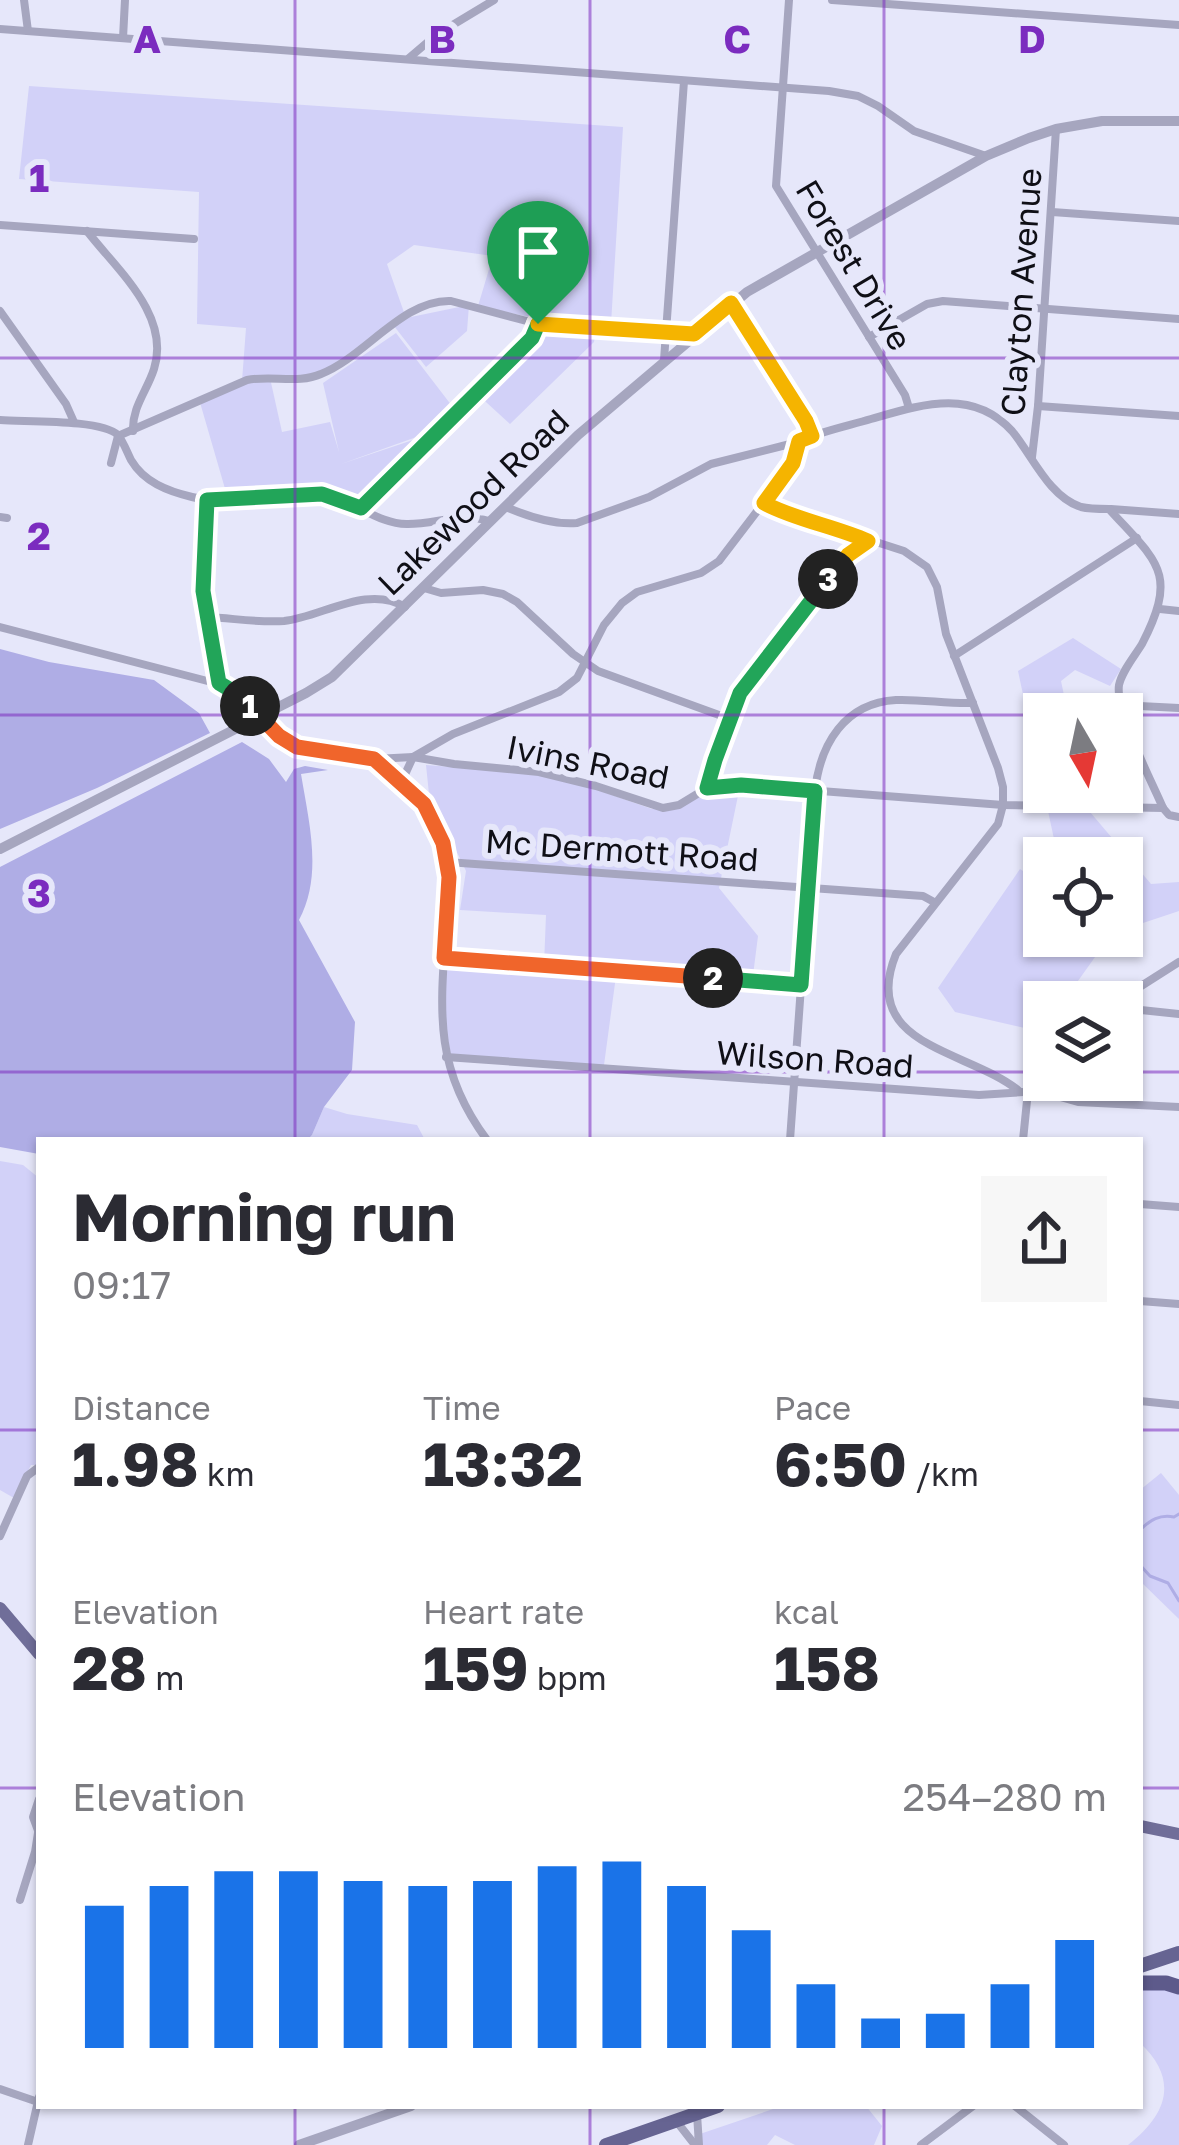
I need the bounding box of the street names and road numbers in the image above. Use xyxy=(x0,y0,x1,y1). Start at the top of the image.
street label: Clayton Avenue xyxy=(992,167,1049,417)
street label: Forest Drive xyxy=(788,173,920,357)
street label: Lakewood Road xyxy=(369,401,576,602)
street label: Ivins Road xyxy=(504,727,673,796)
street label: Mc Dermott Road xyxy=(484,820,760,879)
street label: Wilson Road xyxy=(715,1032,915,1085)

